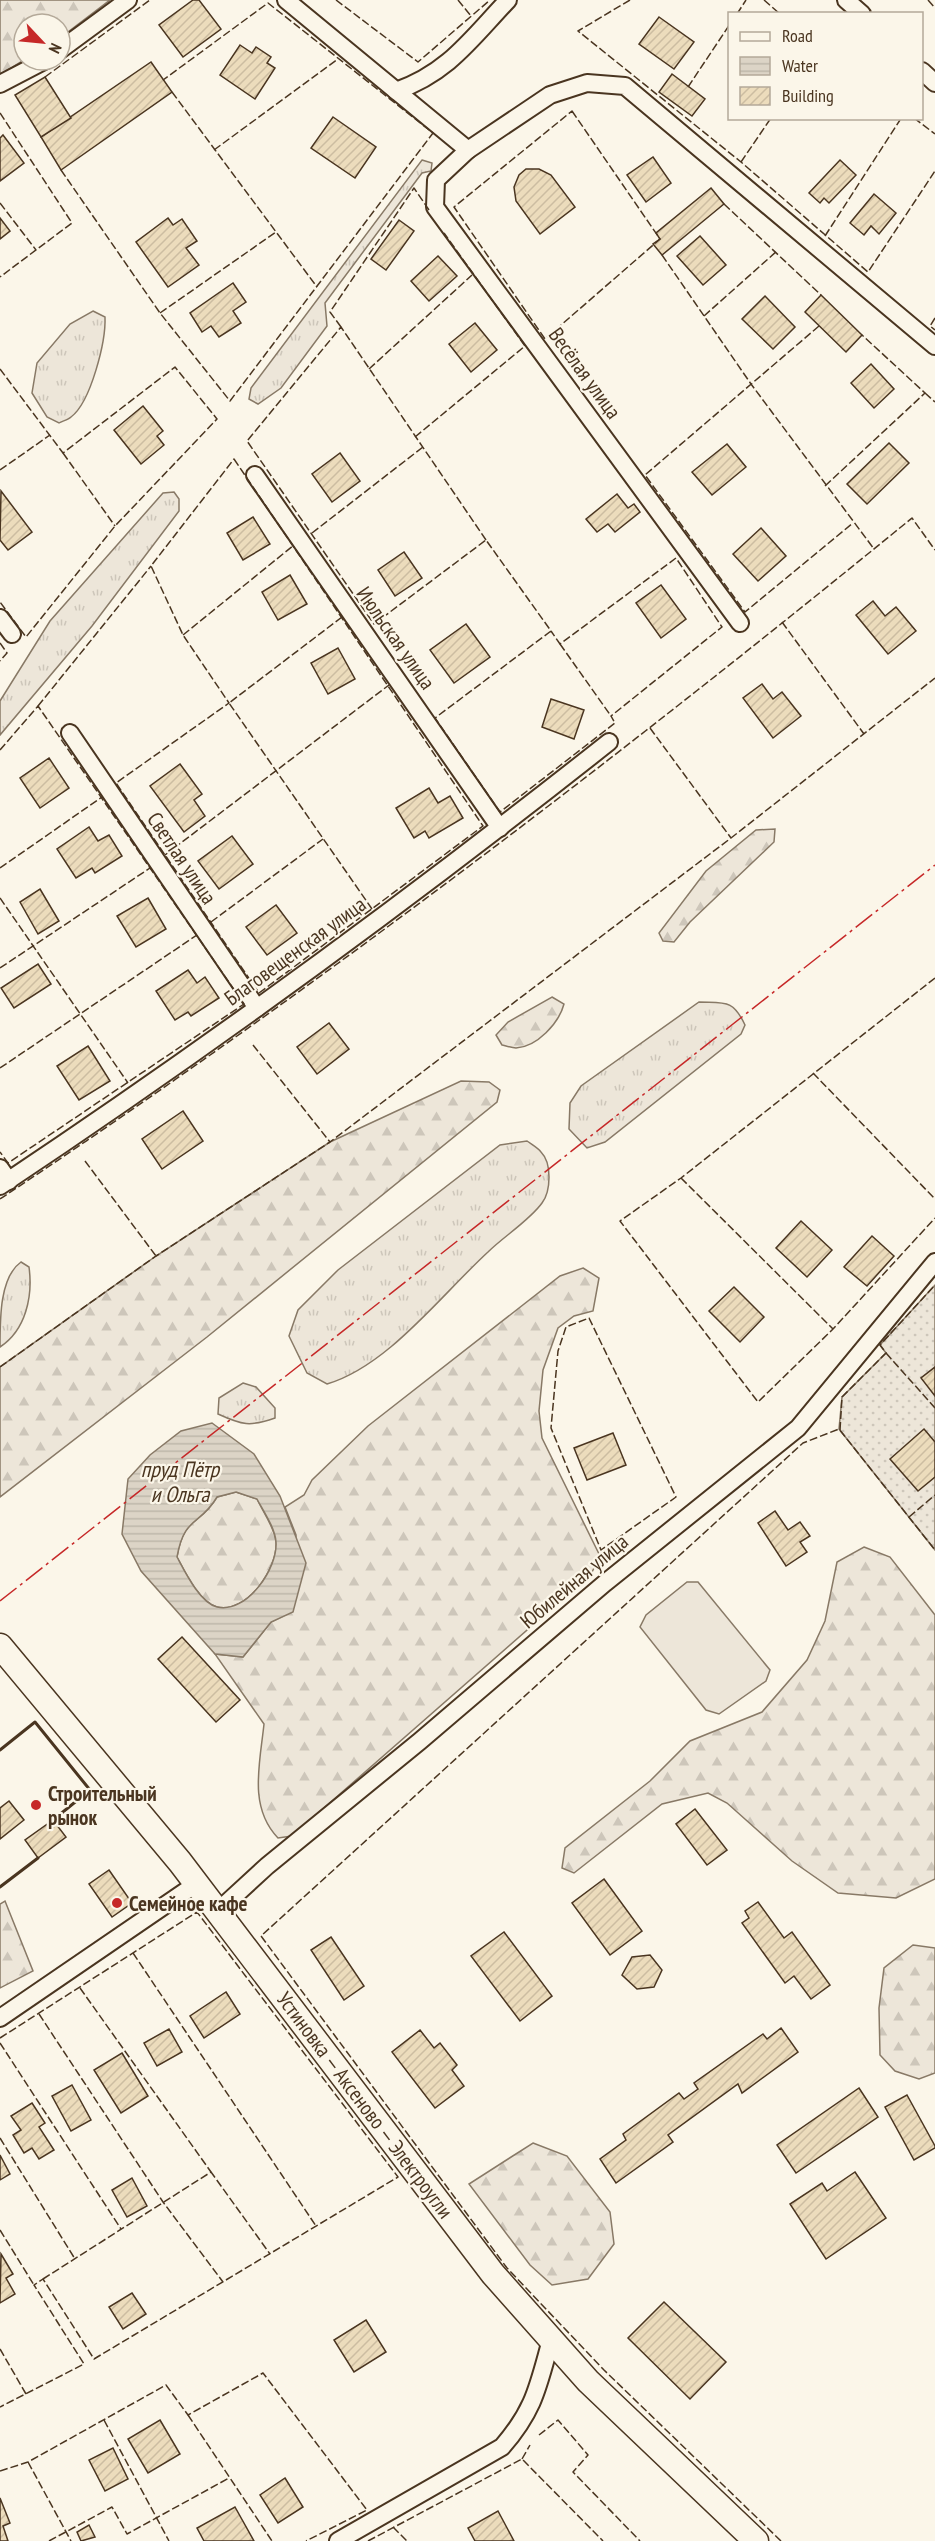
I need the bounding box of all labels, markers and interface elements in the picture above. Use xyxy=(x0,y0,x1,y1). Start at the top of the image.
north arrow xyxy=(12,12,72,72)
legend xyxy=(728,12,923,120)
text: Road xyxy=(782,24,813,47)
text: N xyxy=(45,40,66,57)
text: Water xyxy=(782,54,818,77)
text: Building xyxy=(782,84,834,107)
street label: Весёлая улица xyxy=(543,322,627,424)
street label: Июльская улица xyxy=(351,581,441,695)
street label: Светлая улица xyxy=(141,807,223,909)
street label: Благовещенская улица xyxy=(219,891,371,1011)
water label: пруд Пётр и Ольга xyxy=(141,1455,221,1508)
street label: Юбилейная улица xyxy=(514,1528,634,1634)
place label: Строительный рынок xyxy=(48,1780,157,1831)
marker: Строительный рынок xyxy=(29,1798,43,1812)
place label: Семейное кафе xyxy=(129,1890,248,1917)
marker: Семейное кафе xyxy=(110,1896,124,1910)
street label: Устиновка — Аксеново — Электроугли xyxy=(271,1986,459,2224)

